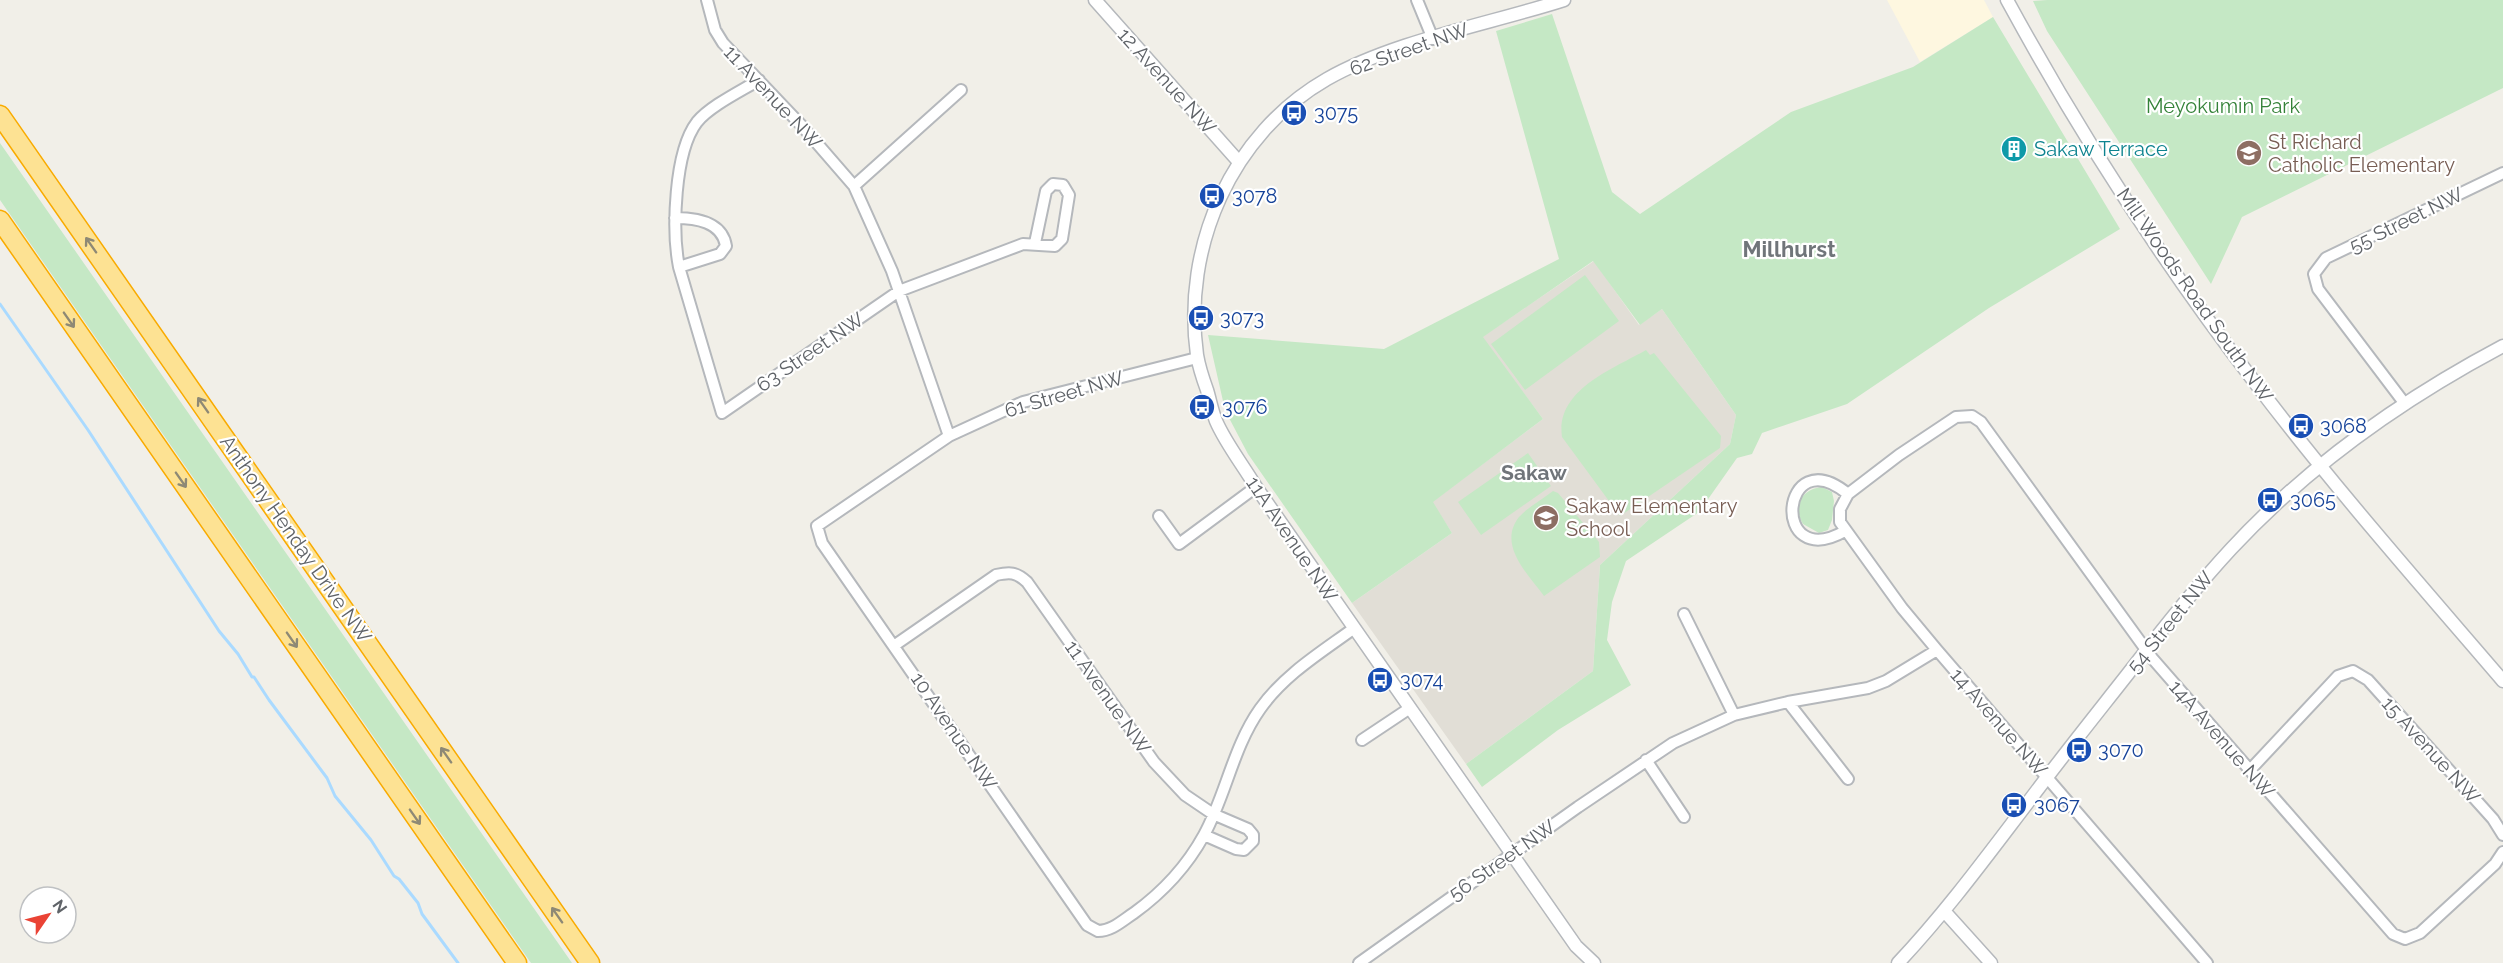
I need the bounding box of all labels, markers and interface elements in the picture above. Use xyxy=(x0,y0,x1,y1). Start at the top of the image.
street label: 62 Street NW xyxy=(1346,17,1472,81)
street label: 12 Avenue NW xyxy=(1113,23,1221,139)
street label: 11 Avenue NW xyxy=(719,40,827,154)
park label: Meyokumin Park xyxy=(2146,94,2300,118)
bus stop icon: 3075 xyxy=(1279,98,1309,128)
place label: 3075 xyxy=(1314,101,1358,125)
place label: St Richard Catholic Elementary xyxy=(2268,130,2455,177)
building icon: Sakaw Terrace xyxy=(1999,134,2029,164)
place label: Sakaw Terrace xyxy=(2034,137,2168,161)
school or university icon: St Richard Catholic Elementary xyxy=(2234,138,2264,168)
bus stop icon: 3078 xyxy=(1197,181,1227,211)
street label: 55 Street NW xyxy=(2345,182,2467,258)
street label: Mill Woods Road South NW xyxy=(2112,183,2278,407)
place label: 3078 xyxy=(1232,184,1277,208)
district label: Millhurst xyxy=(1742,236,1836,262)
one-way arrow xyxy=(85,238,97,254)
bus stop icon: 3073 xyxy=(1186,303,1216,333)
place label: 3073 xyxy=(1220,306,1264,330)
street label: 63 Street NW xyxy=(752,307,868,397)
one-way arrow xyxy=(63,311,75,327)
street label: 61 Street NW xyxy=(1002,366,1126,422)
bus stop icon: 3076 xyxy=(1187,392,1217,422)
place label: 3076 xyxy=(1222,395,1268,419)
one-way arrow xyxy=(197,397,209,414)
bus stop icon: 3068 xyxy=(2286,411,2316,441)
place label: 3068 xyxy=(2320,414,2367,438)
street label: Anthony Henday Drive NW xyxy=(215,431,377,647)
district label: Sakaw xyxy=(1501,460,1567,485)
one-way arrow xyxy=(175,471,187,487)
street label: 11A Avenue NW xyxy=(1241,472,1343,606)
bus stop icon: 3065 xyxy=(2255,485,2285,515)
place label: 3065 xyxy=(2290,488,2336,512)
place label: Sakaw Elementary School xyxy=(1566,494,1738,541)
school or university icon: Sakaw Elementary School xyxy=(1531,503,1561,533)
street label: 54 Street NW xyxy=(2122,566,2218,678)
one-way arrow xyxy=(286,631,298,647)
street label: 11 Avenue NW xyxy=(1060,636,1156,759)
street label: 14 Avenue NW xyxy=(1945,663,2053,781)
bus stop icon: 3074 xyxy=(1365,665,1395,695)
street label: 10 Avenue NW xyxy=(906,668,1002,795)
place label: 3074 xyxy=(1400,668,1443,692)
street label: 14A Avenue NW xyxy=(2164,675,2280,803)
street label: 15 Avenue NW xyxy=(2377,692,2485,808)
bus stop icon: 3070 xyxy=(2064,735,2094,765)
place label: 3070 xyxy=(2098,738,2144,762)
one-way arrow xyxy=(440,747,452,763)
bus stop icon: 3067 xyxy=(1999,790,2029,820)
place label: 3067 xyxy=(2034,793,2080,817)
one-way arrow xyxy=(409,809,421,825)
street label: 56 Street NW xyxy=(1444,814,1560,906)
north arrow xyxy=(18,885,78,945)
text: N xyxy=(49,896,71,917)
one-way arrow xyxy=(551,907,563,924)

